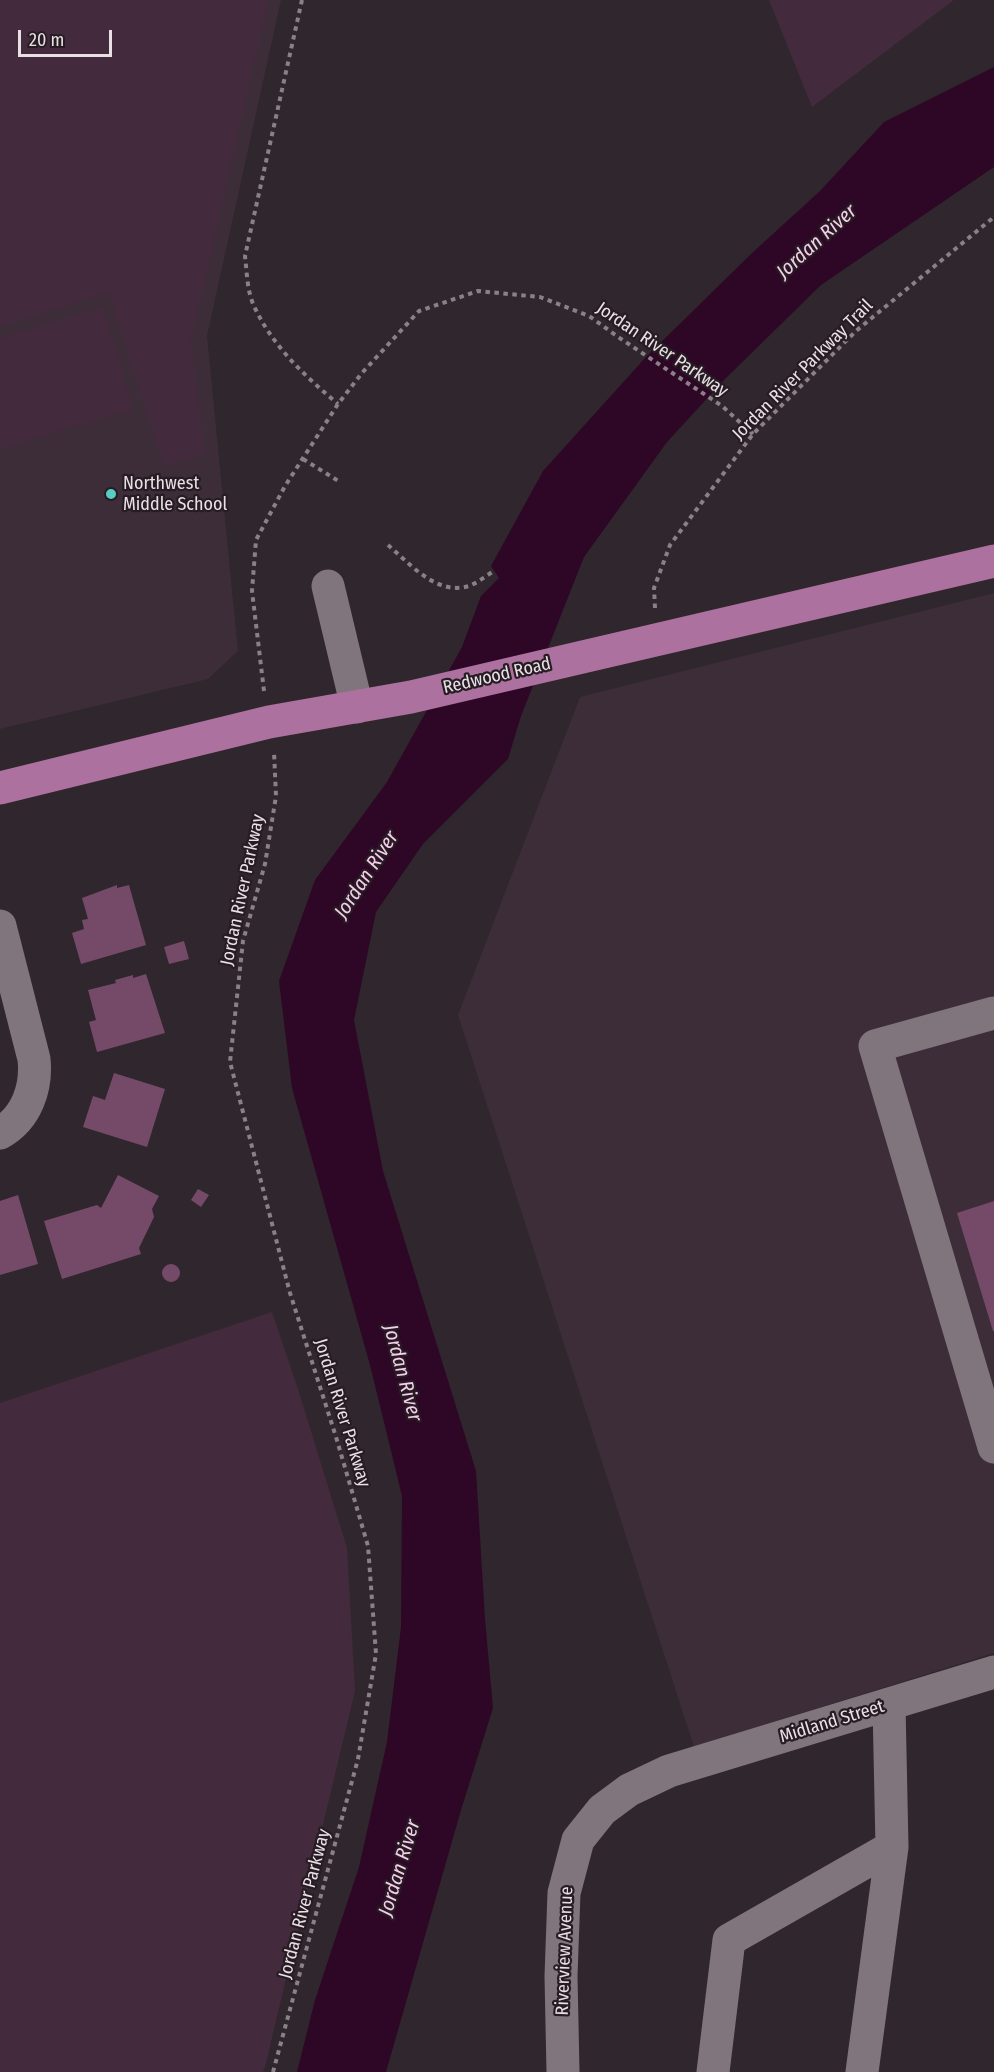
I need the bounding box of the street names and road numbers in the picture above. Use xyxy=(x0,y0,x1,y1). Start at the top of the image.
street label: Jordan River Parkway Trail xyxy=(728,295,878,445)
street label: Jordan River Parkway xyxy=(592,298,732,402)
street label: Redwood Road xyxy=(441,653,553,699)
street label: Jordan River Parkway xyxy=(216,812,270,968)
street label: Jordan River Parkway xyxy=(309,1336,375,1490)
street label: Midland Street xyxy=(777,1696,887,1748)
street label: Jordan River Parkway xyxy=(275,1827,335,1981)
street label: Riverview Avenue xyxy=(552,1886,578,2016)

